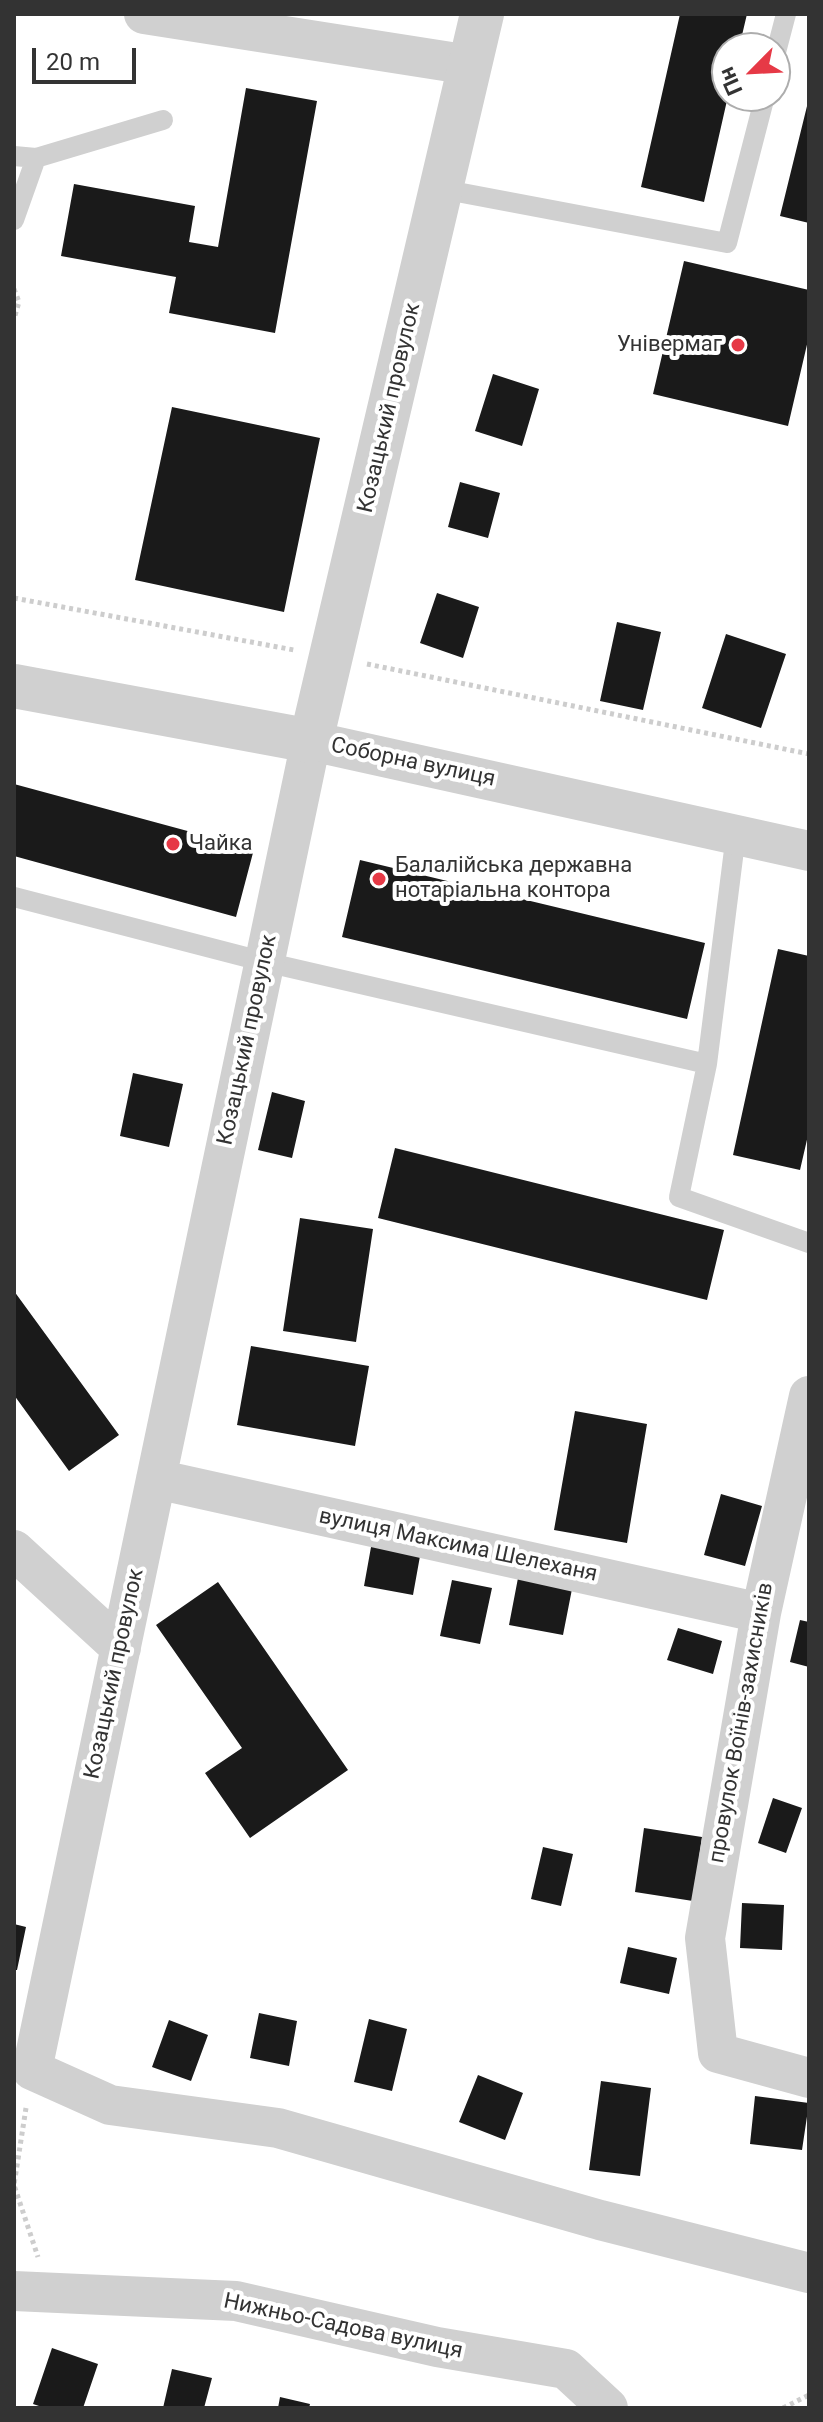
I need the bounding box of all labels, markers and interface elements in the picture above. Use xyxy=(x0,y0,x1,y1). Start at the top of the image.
scale bar xyxy=(36,32,140,82)
north arrow xyxy=(711,32,791,112)
text: 20 m xyxy=(46,48,100,76)
text: Пн xyxy=(713,63,748,99)
street label: Козацький провулок xyxy=(353,301,427,515)
place label: Універмаг xyxy=(617,332,722,358)
marker: Універмаг xyxy=(729,336,747,354)
street label: Соборна вулиця xyxy=(329,733,497,793)
place label: Чайка xyxy=(189,831,253,857)
marker: Чайка xyxy=(164,835,182,853)
place label: Балалійська державна нотаріальна контора xyxy=(395,853,632,904)
marker: Балалійська державна нотаріальна контора xyxy=(370,870,388,888)
street label: Козацький провулок xyxy=(213,932,283,1148)
street label: вулиця Максима Шелеханя xyxy=(316,1504,600,1588)
street label: Козацький провулок xyxy=(80,1566,150,1782)
street label: провулок Воїнів-захисників xyxy=(704,1581,780,1865)
street label: Нижньо-Садова вулиця xyxy=(221,2289,465,2365)

